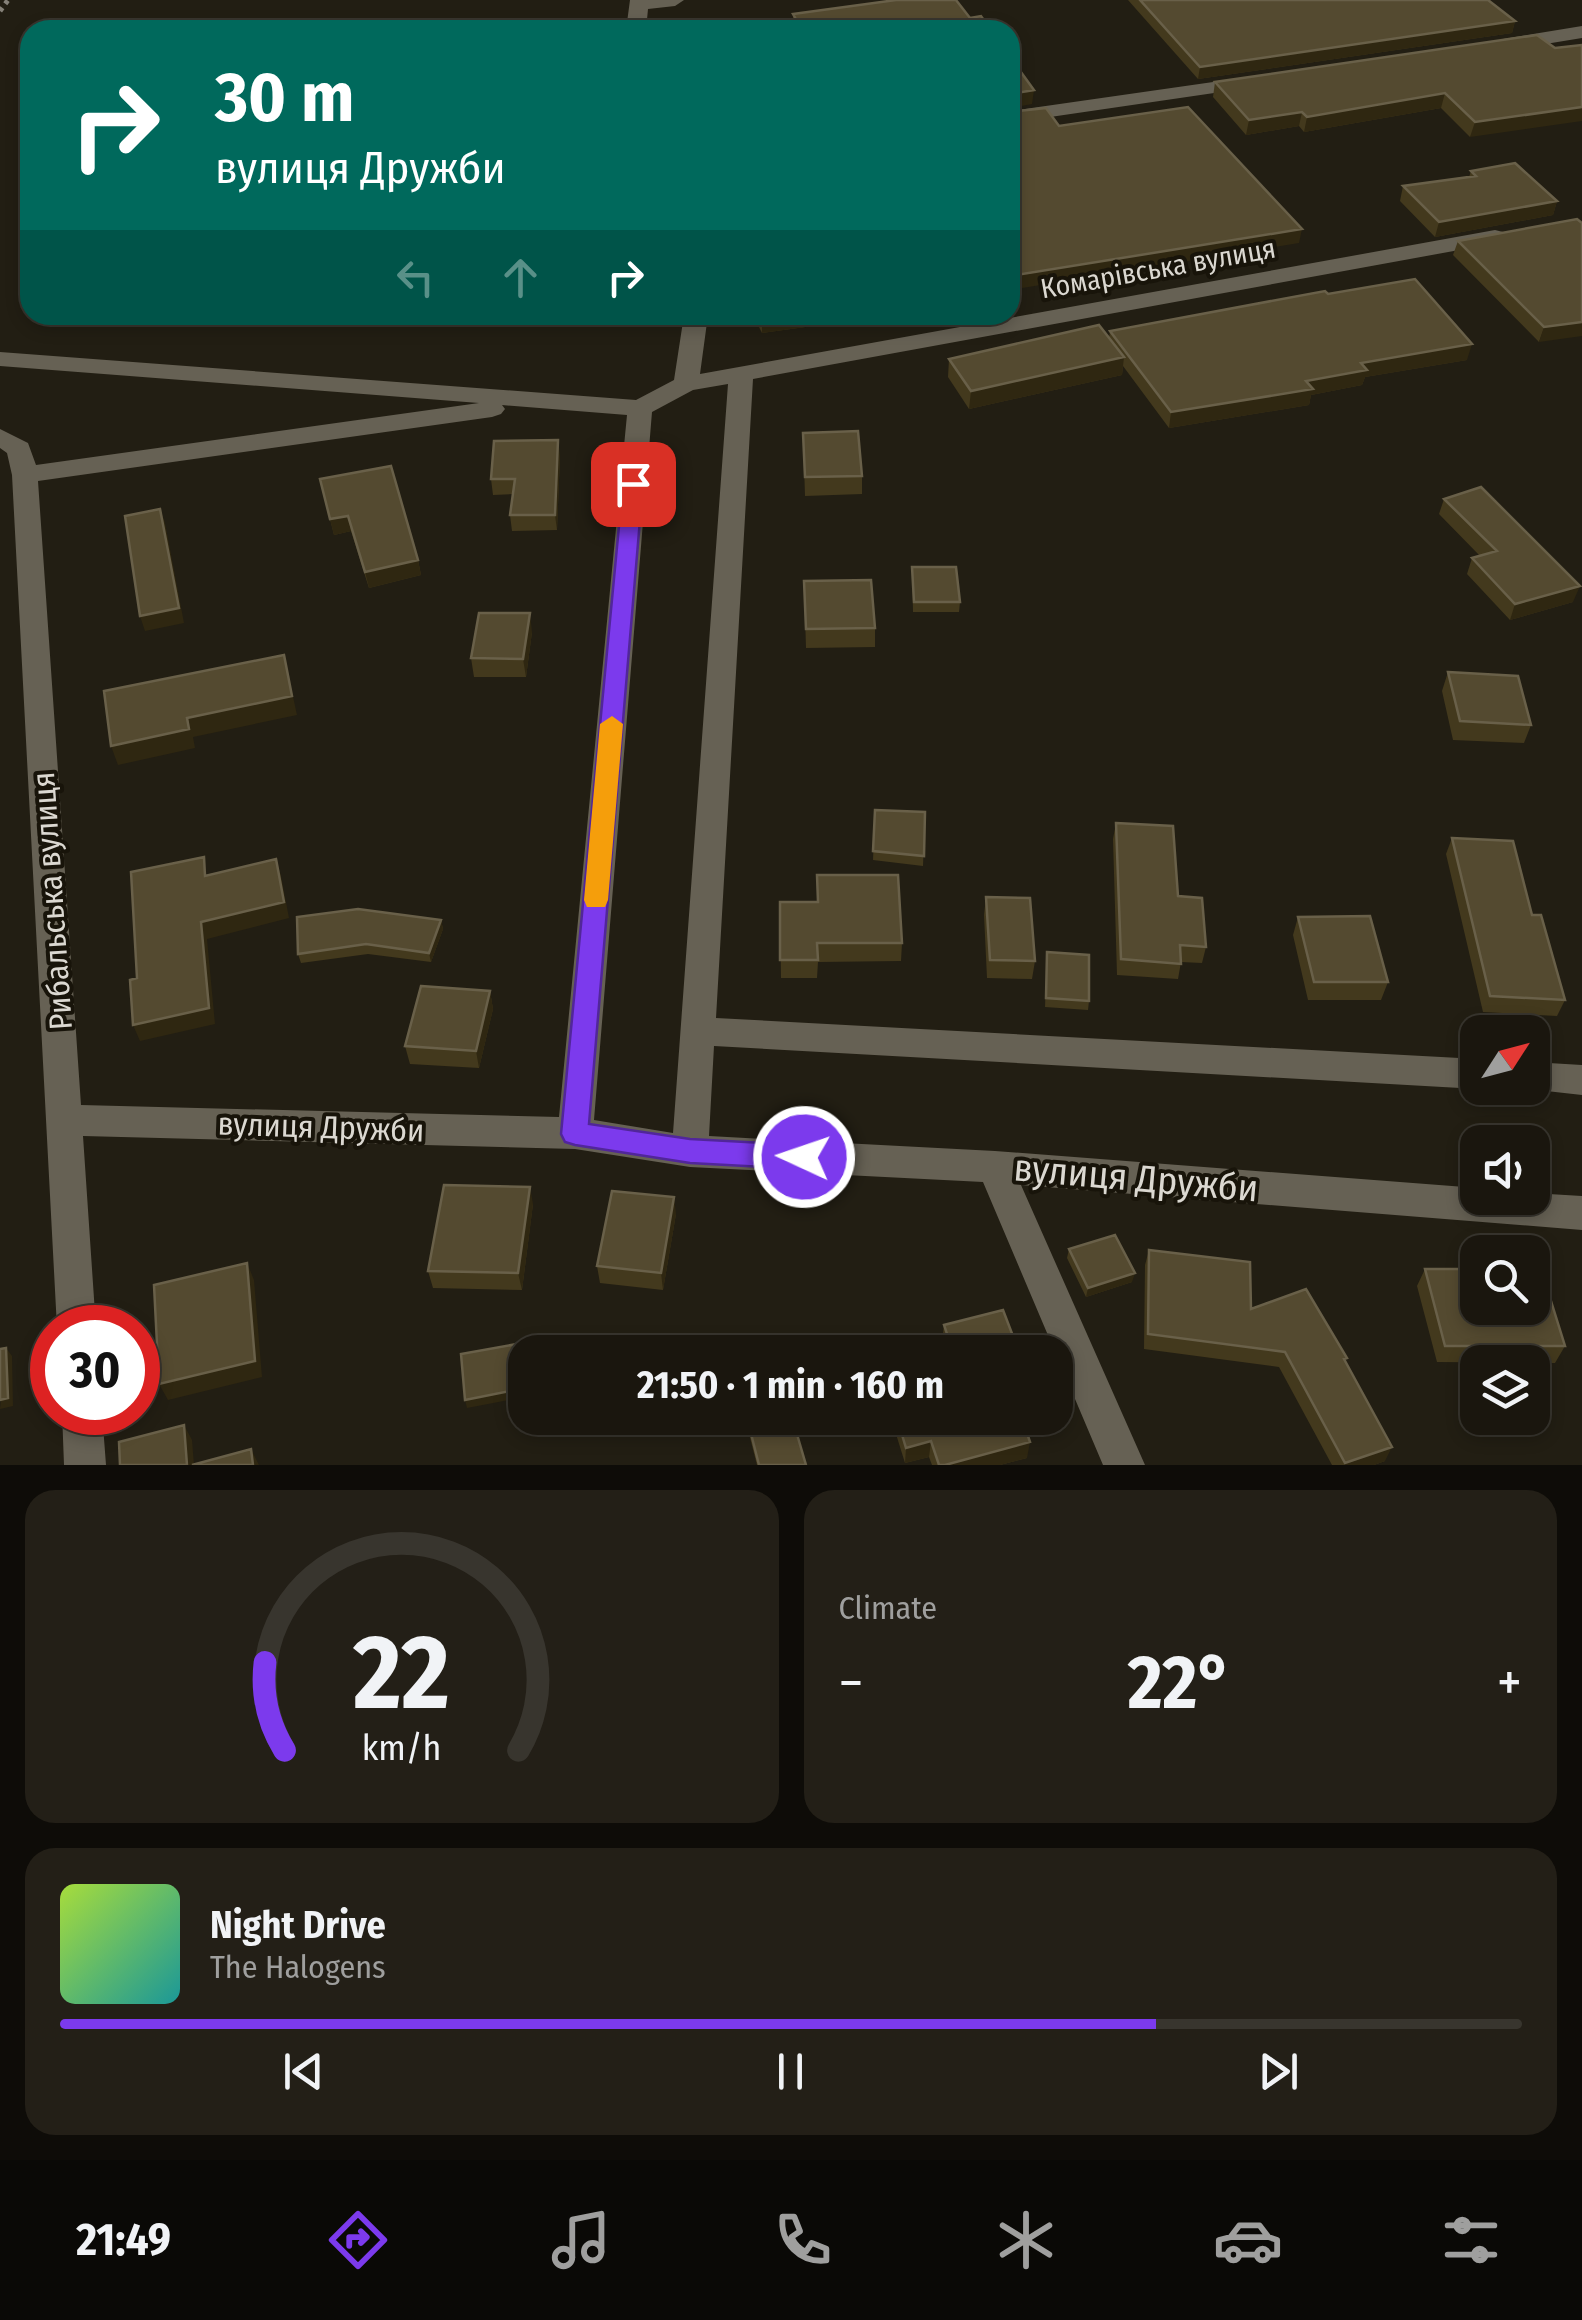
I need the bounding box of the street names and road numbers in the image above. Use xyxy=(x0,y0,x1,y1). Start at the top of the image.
street label: Комарівська вулиця xyxy=(1038,232,1278,305)
street label: Рибальська вулиця xyxy=(24,771,80,1031)
street label: вулиця Дружби xyxy=(217,1104,425,1150)
street label: вулиця Дружби xyxy=(1012,1144,1260,1212)

